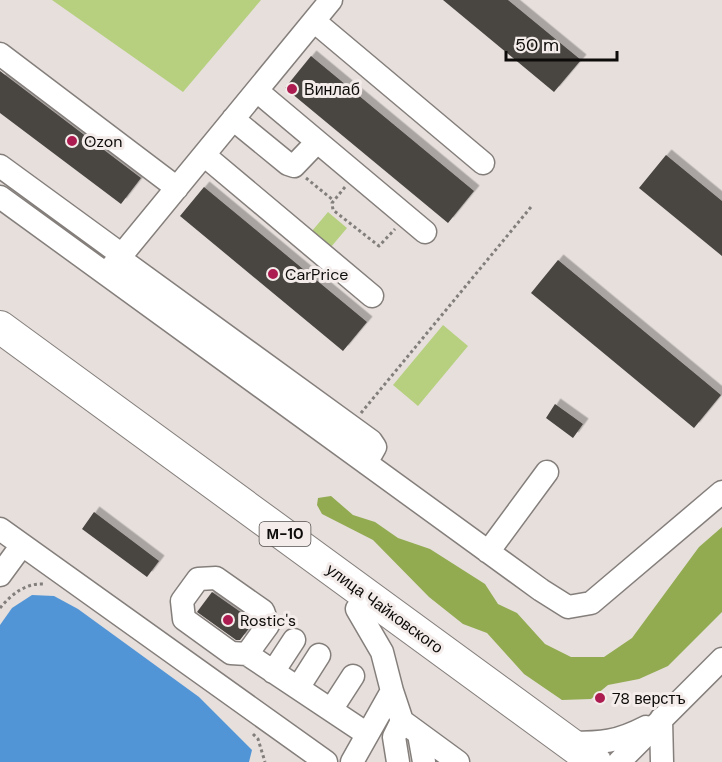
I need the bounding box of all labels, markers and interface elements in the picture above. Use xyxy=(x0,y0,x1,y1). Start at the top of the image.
scale bar xyxy=(506,24,617,62)
text: 50 m xyxy=(515,33,559,57)
place label: Винлаб xyxy=(304,79,360,100)
marker: Винлаб xyxy=(285,82,299,96)
place label: Ozon xyxy=(84,131,122,152)
marker: Ozon xyxy=(65,134,79,148)
place label: CarPrice xyxy=(285,264,348,285)
marker: CarPrice xyxy=(266,267,280,281)
road number: М-10 xyxy=(260,522,310,546)
street label: улица Чайковского xyxy=(322,559,447,658)
place label: Rostic's xyxy=(240,610,296,631)
marker: Rostic's xyxy=(221,613,235,627)
place label: 78 верстъ xyxy=(612,688,686,709)
marker: 78 верстъ xyxy=(593,691,607,705)

